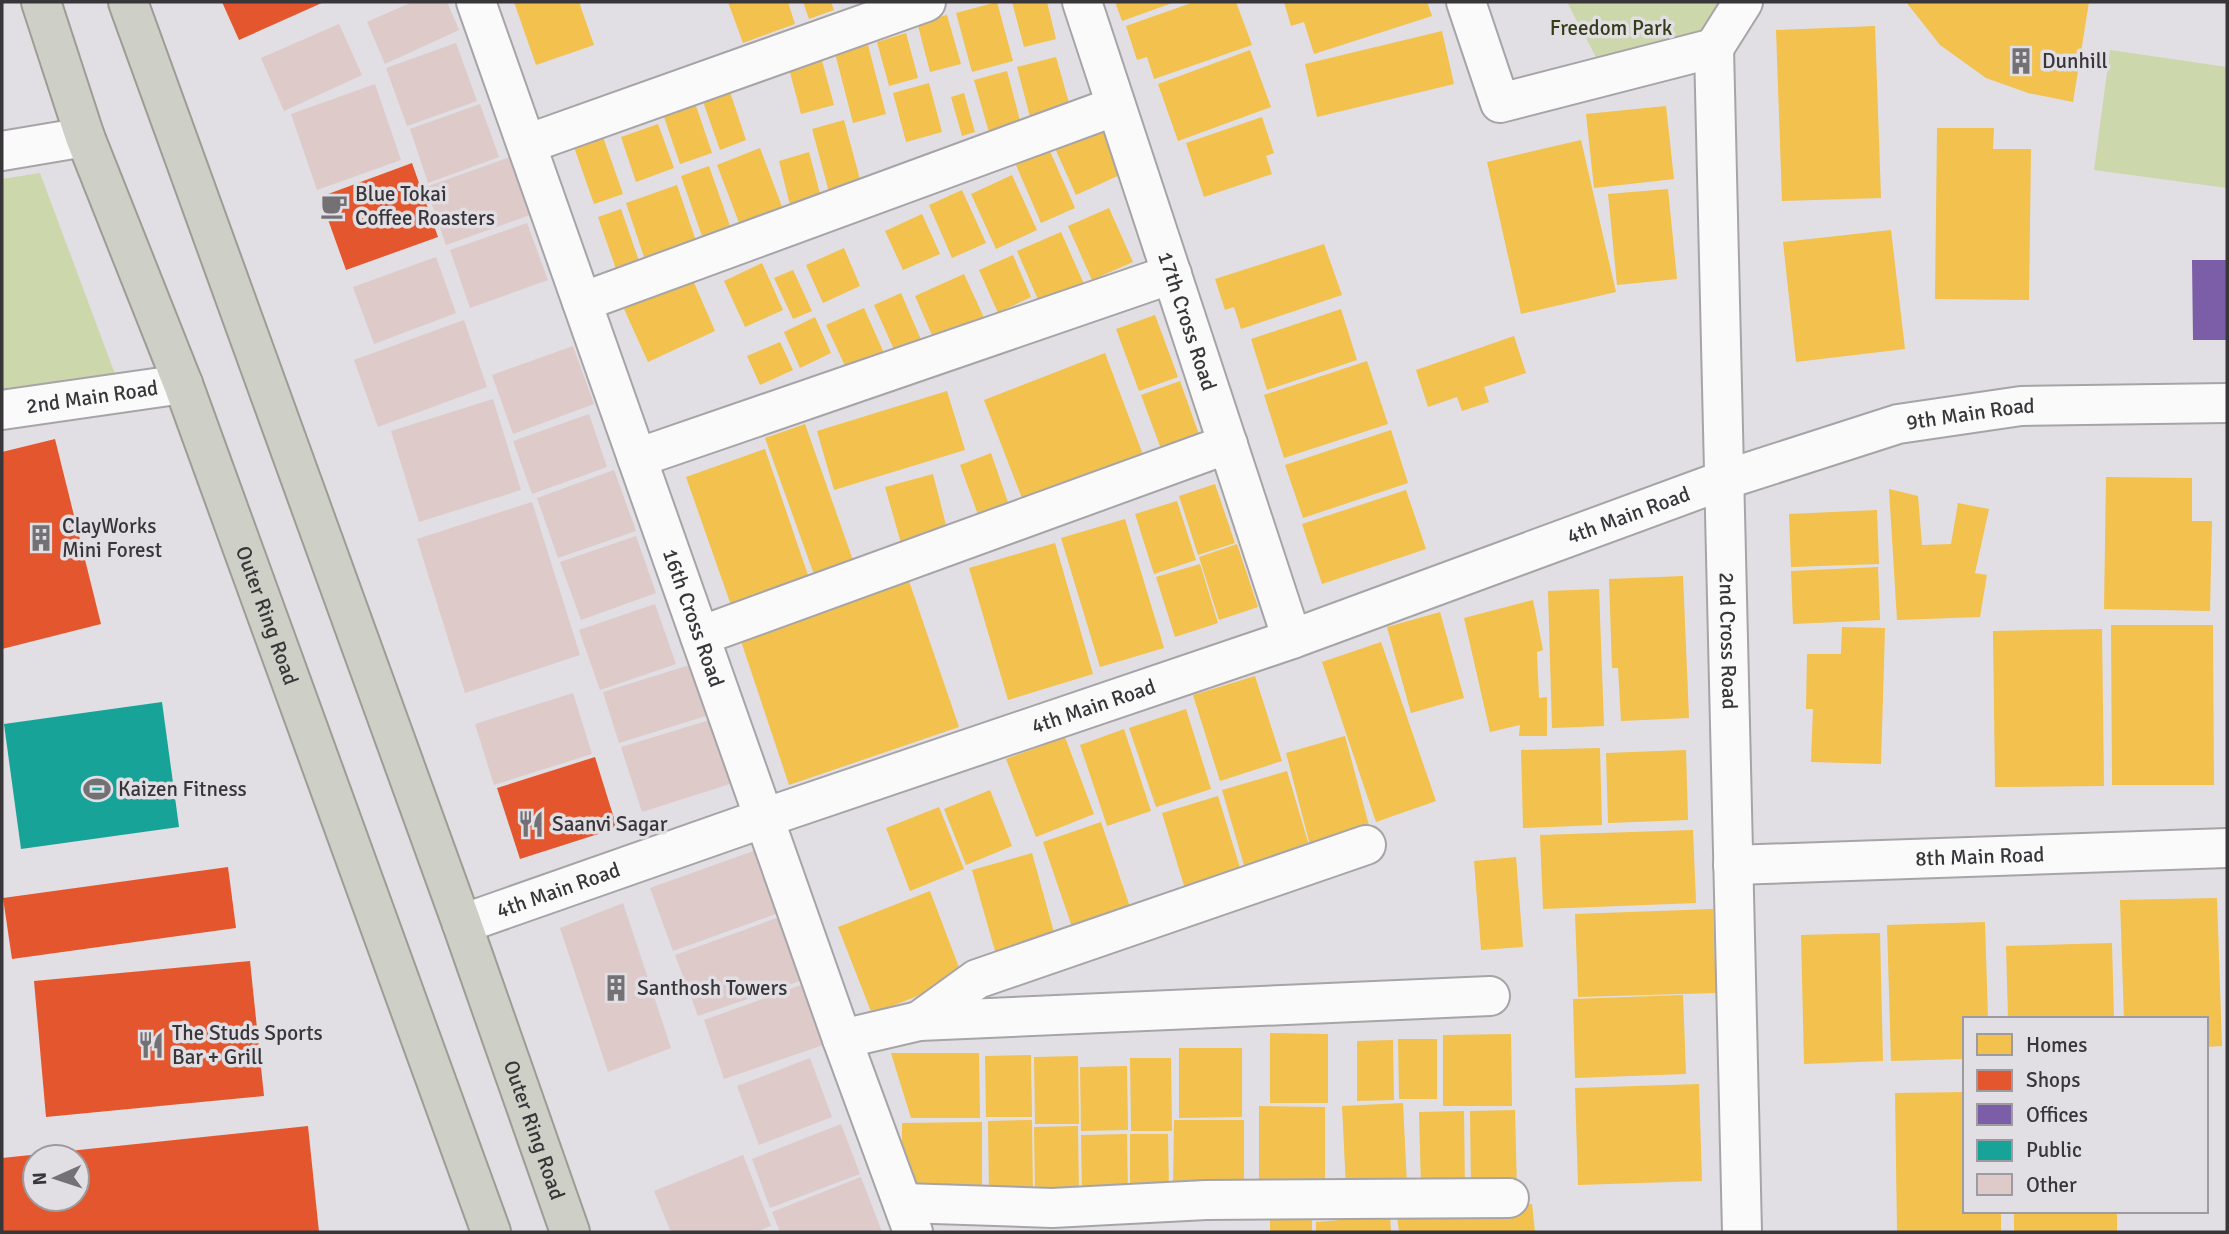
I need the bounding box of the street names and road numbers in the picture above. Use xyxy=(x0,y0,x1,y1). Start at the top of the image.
street label: 17th Cross Road xyxy=(1152,248,1222,394)
street label: 2nd Main Road xyxy=(24,375,160,419)
street label: 9th Main Road xyxy=(1905,393,2035,436)
street label: 4th Main Road xyxy=(1563,481,1693,550)
street label: Outer Ring Road xyxy=(230,542,304,688)
street label: 16th Cross Road xyxy=(657,545,730,691)
street label: 2nd Cross Road xyxy=(1713,572,1743,710)
street label: 4th Main Road xyxy=(1028,673,1159,739)
street label: 8th Main Road xyxy=(1915,841,2045,872)
street label: 4th Main Road xyxy=(493,857,624,924)
street label: Outer Ring Road xyxy=(498,1057,571,1203)

